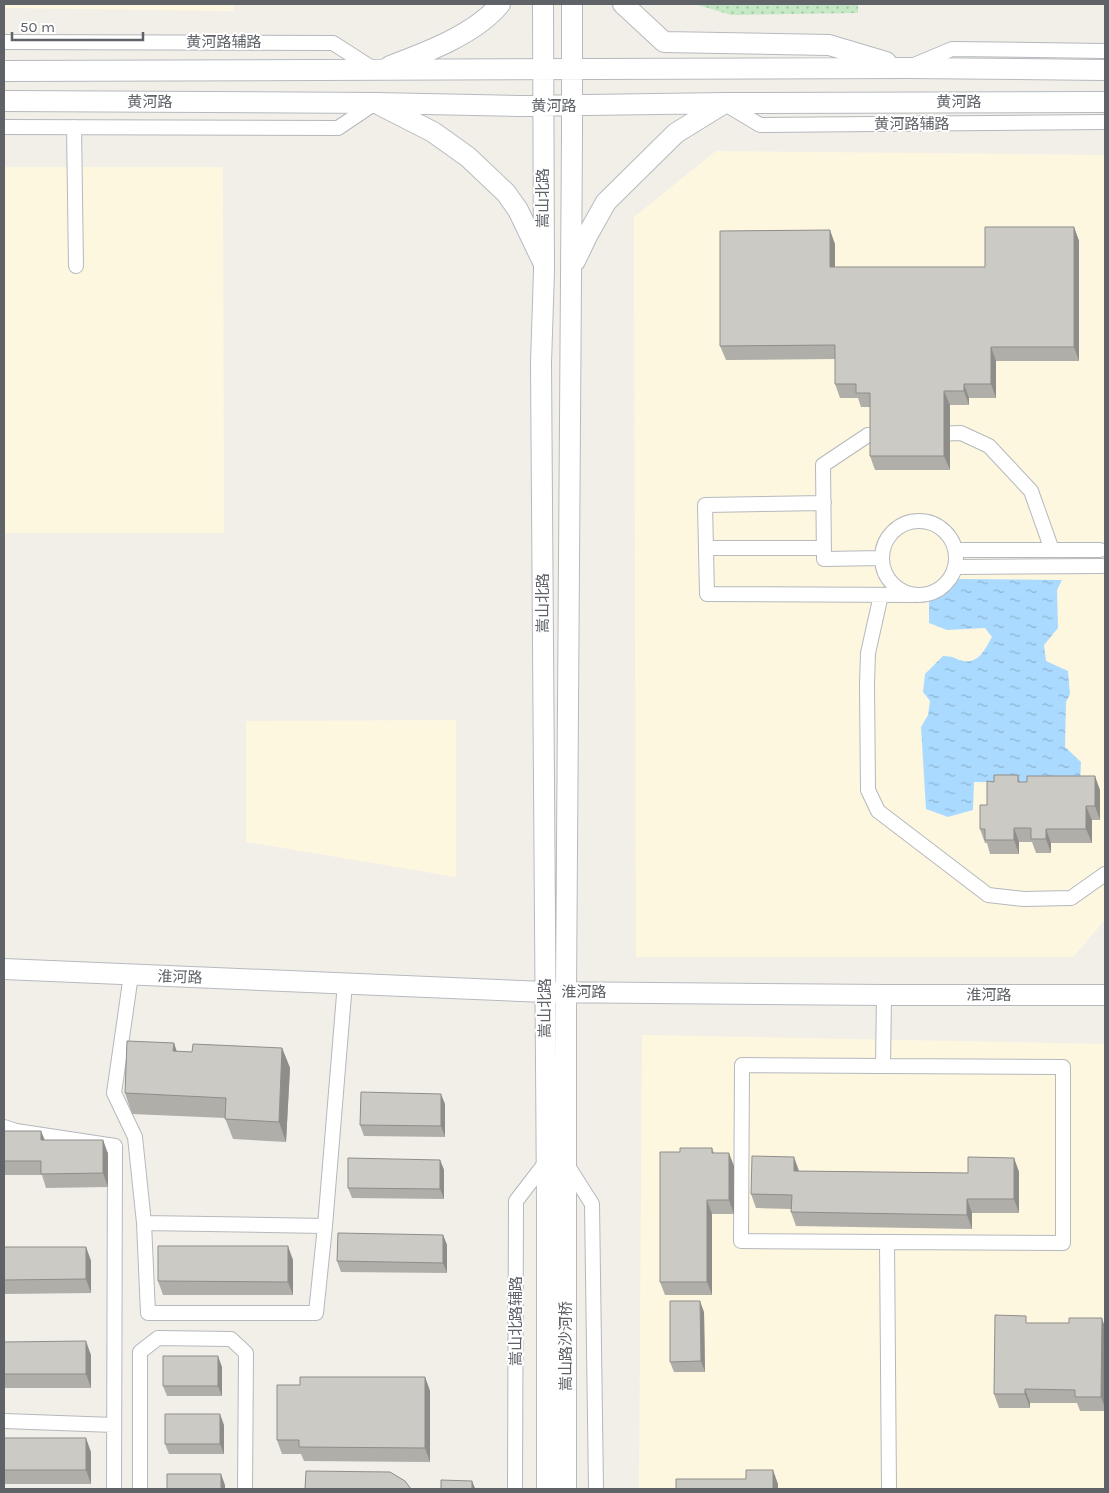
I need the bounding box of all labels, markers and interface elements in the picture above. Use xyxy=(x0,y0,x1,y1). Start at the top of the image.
scale bar xyxy=(12,10,144,42)
text: 50 m xyxy=(20,18,55,36)
street label: 黄河路辅路 xyxy=(186,33,262,51)
street label: 黄河路 xyxy=(127,93,173,111)
street label: 黄河路 xyxy=(936,93,982,111)
street label: 黄河路 xyxy=(531,97,577,115)
street label: 黄河路辅路 xyxy=(874,115,950,133)
street label: 嵩山北路 xyxy=(534,168,552,228)
street label: 嵩山北路 xyxy=(534,573,552,633)
street label: 淮河路 xyxy=(157,967,203,987)
street label: 嵩山北路 xyxy=(536,978,554,1038)
street label: 淮河路 xyxy=(561,983,607,1001)
street label: 淮河路 xyxy=(966,986,1012,1004)
street label: 嵩山北路辅路 xyxy=(507,1276,525,1366)
street label: 嵩山路沙河桥 xyxy=(557,1301,575,1391)

